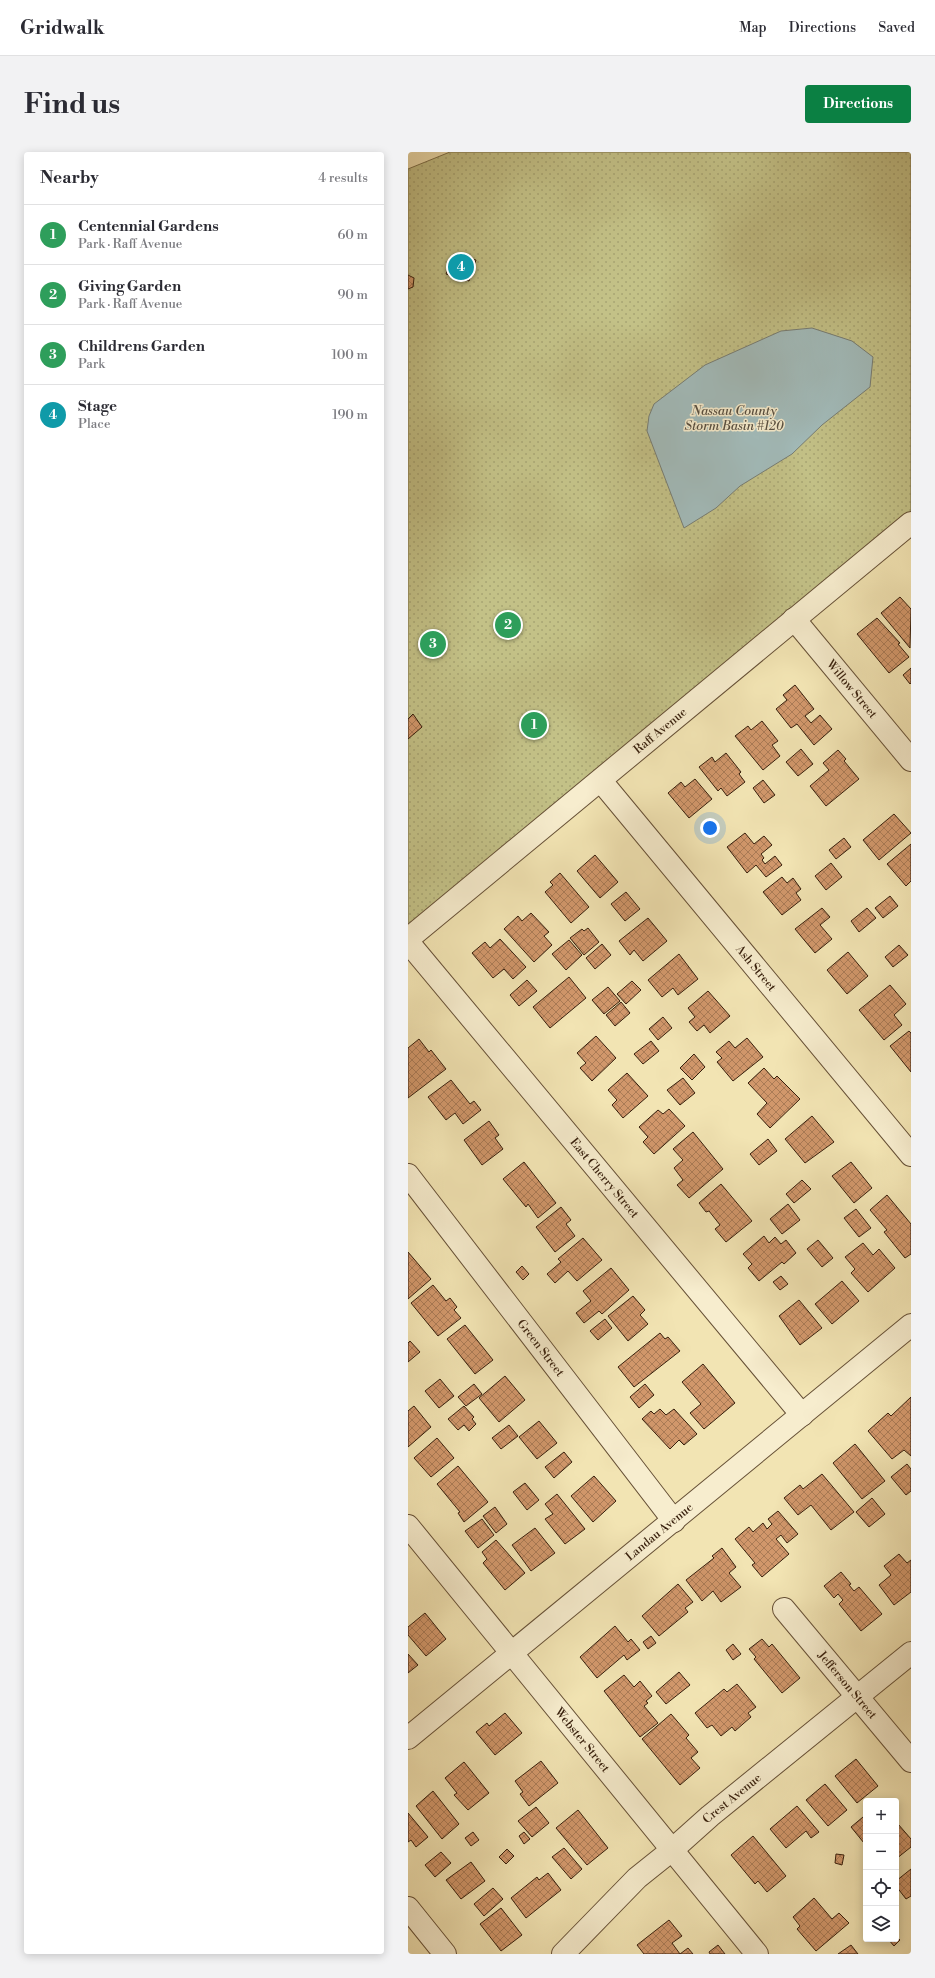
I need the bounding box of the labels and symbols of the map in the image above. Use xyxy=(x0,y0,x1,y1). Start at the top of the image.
pin: 4 xyxy=(448,252,474,282)
water label: Nassau County Storm Basin #120 xyxy=(684,403,784,434)
pin: 2 xyxy=(495,610,521,640)
pin: 3 xyxy=(420,629,446,659)
street label: Willow Street xyxy=(823,656,881,722)
street label: Raff Avenue xyxy=(630,704,690,757)
pin: 1 xyxy=(521,710,547,740)
your location xyxy=(700,818,720,838)
street label: Ash Street xyxy=(732,941,780,995)
street label: East Cherry Street xyxy=(567,1135,643,1222)
street label: Green Street xyxy=(514,1316,568,1380)
street label: Landau Avenue xyxy=(622,1500,696,1564)
street label: Jefferson Street xyxy=(814,1647,881,1723)
street label: Webster Street xyxy=(551,1704,614,1776)
street label: Crest Avenue xyxy=(699,1770,764,1827)

